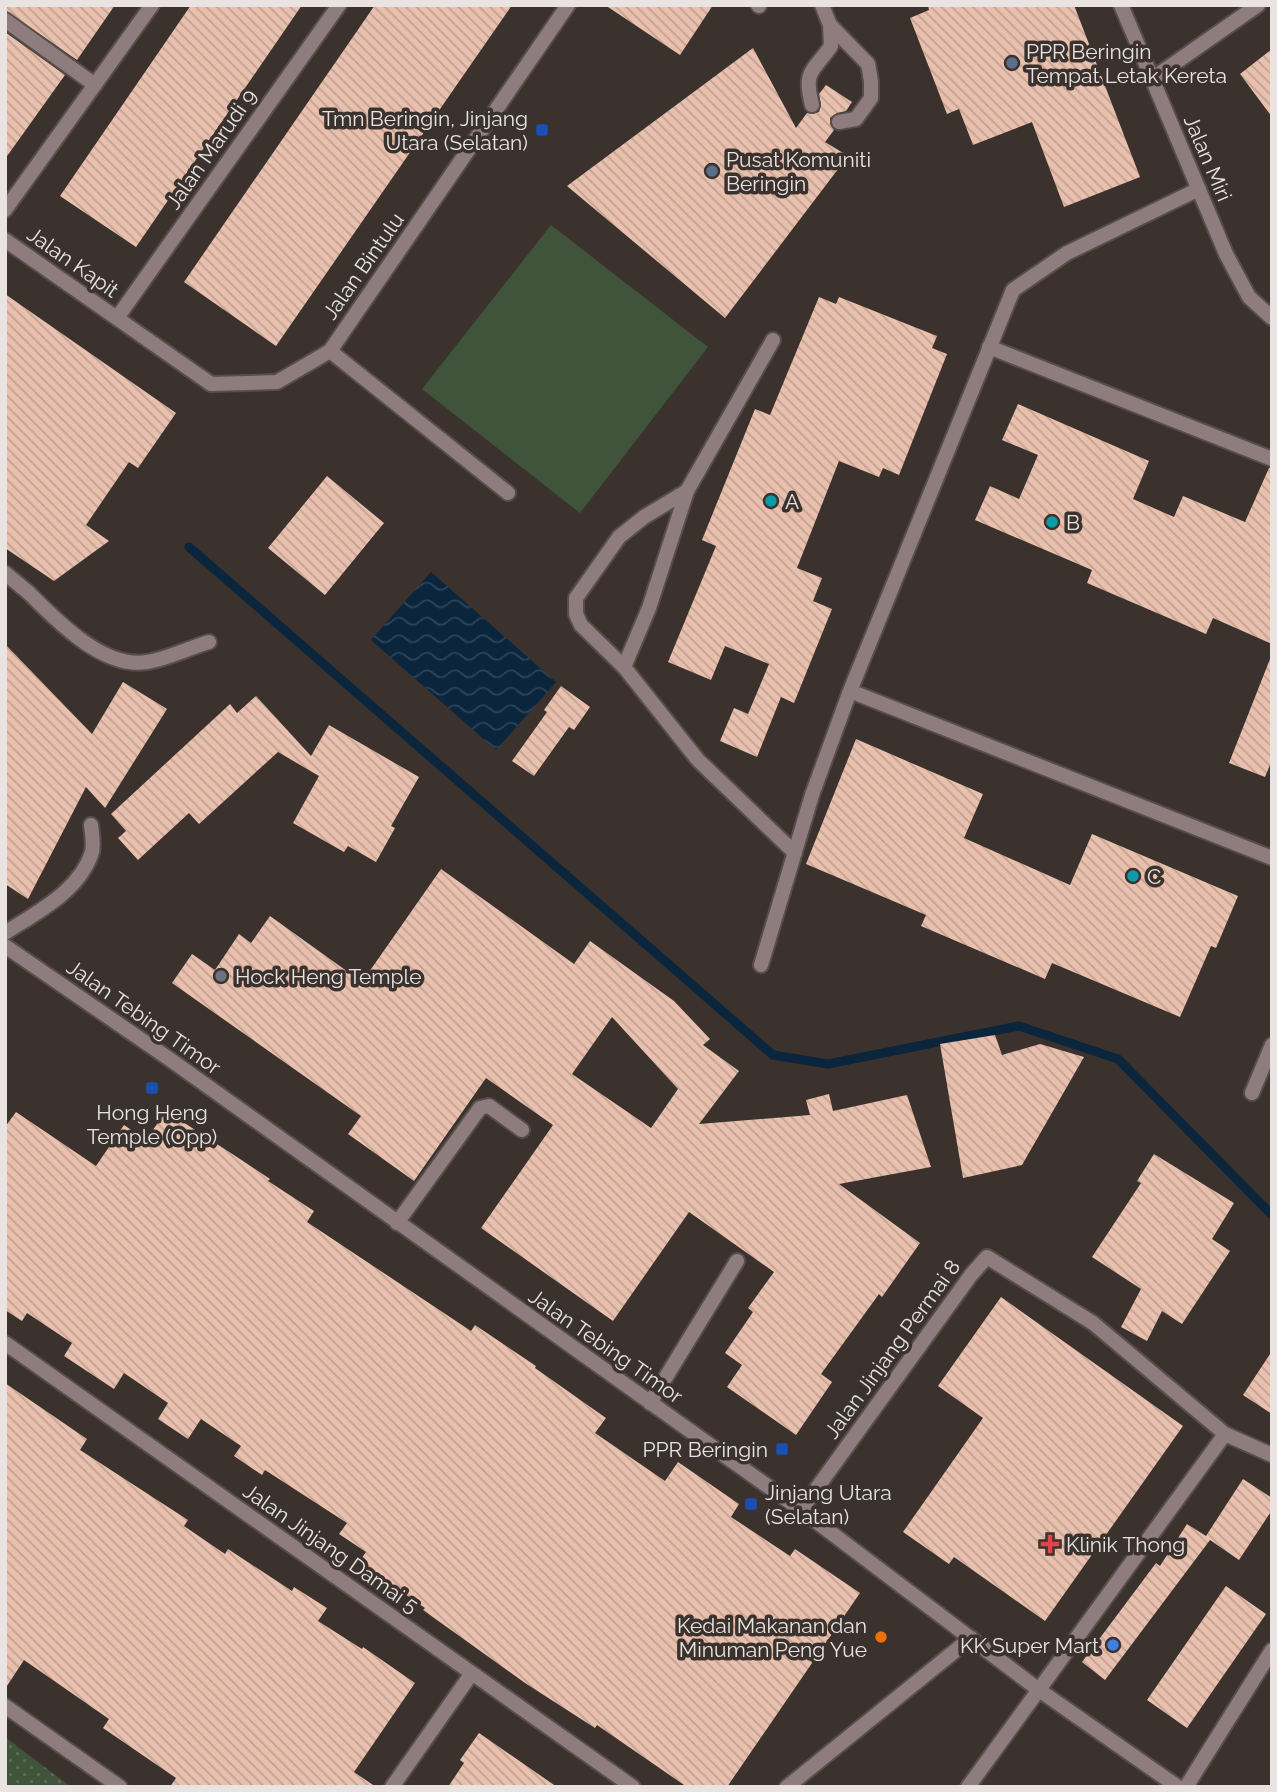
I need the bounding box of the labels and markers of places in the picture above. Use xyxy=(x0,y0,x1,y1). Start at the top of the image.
place label: PPR Beringin Tempat Letak Kereta xyxy=(1026,39,1227,88)
marker: PPR Beringin Tempat Letak Kereta xyxy=(1004,55,1020,71)
place label: Tmn Beringin, Jinjang Utara (Selatan) xyxy=(322,106,528,155)
marker: Tmn Beringin, Jinjang Utara (Selatan) xyxy=(534,122,550,138)
place label: Pusat Komuniti Beringin xyxy=(726,147,871,196)
marker: Pusat Komuniti Beringin xyxy=(704,163,720,179)
place label: A xyxy=(785,489,799,514)
marker: A xyxy=(763,493,779,509)
place label: B xyxy=(1066,510,1080,535)
marker: B xyxy=(1044,514,1060,530)
place label: C xyxy=(1147,864,1161,889)
marker: C xyxy=(1125,868,1141,884)
place label: Hock Heng Temple xyxy=(235,964,422,989)
marker: Hock Heng Temple xyxy=(213,968,229,984)
marker: Hong Heng Temple (Opp) xyxy=(144,1080,160,1096)
place label: Hong Heng Temple (Opp) xyxy=(87,1100,217,1149)
place label: PPR Beringin xyxy=(643,1437,768,1462)
marker: PPR Beringin xyxy=(774,1441,790,1457)
place label: Jinjang Utara (Selatan) xyxy=(765,1480,892,1529)
marker: Jinjang Utara (Selatan) xyxy=(743,1496,759,1512)
place label: Klinik Thong xyxy=(1066,1532,1185,1557)
marker: Klinik Thong xyxy=(1040,1534,1060,1554)
place label: Kedai Makanan dan Minuman Peng Yue xyxy=(677,1613,867,1662)
marker: Kedai Makanan dan Minuman Peng Yue xyxy=(873,1629,889,1645)
place label: KK Super Mart xyxy=(960,1633,1099,1658)
marker: KK Super Mart xyxy=(1105,1637,1121,1653)

